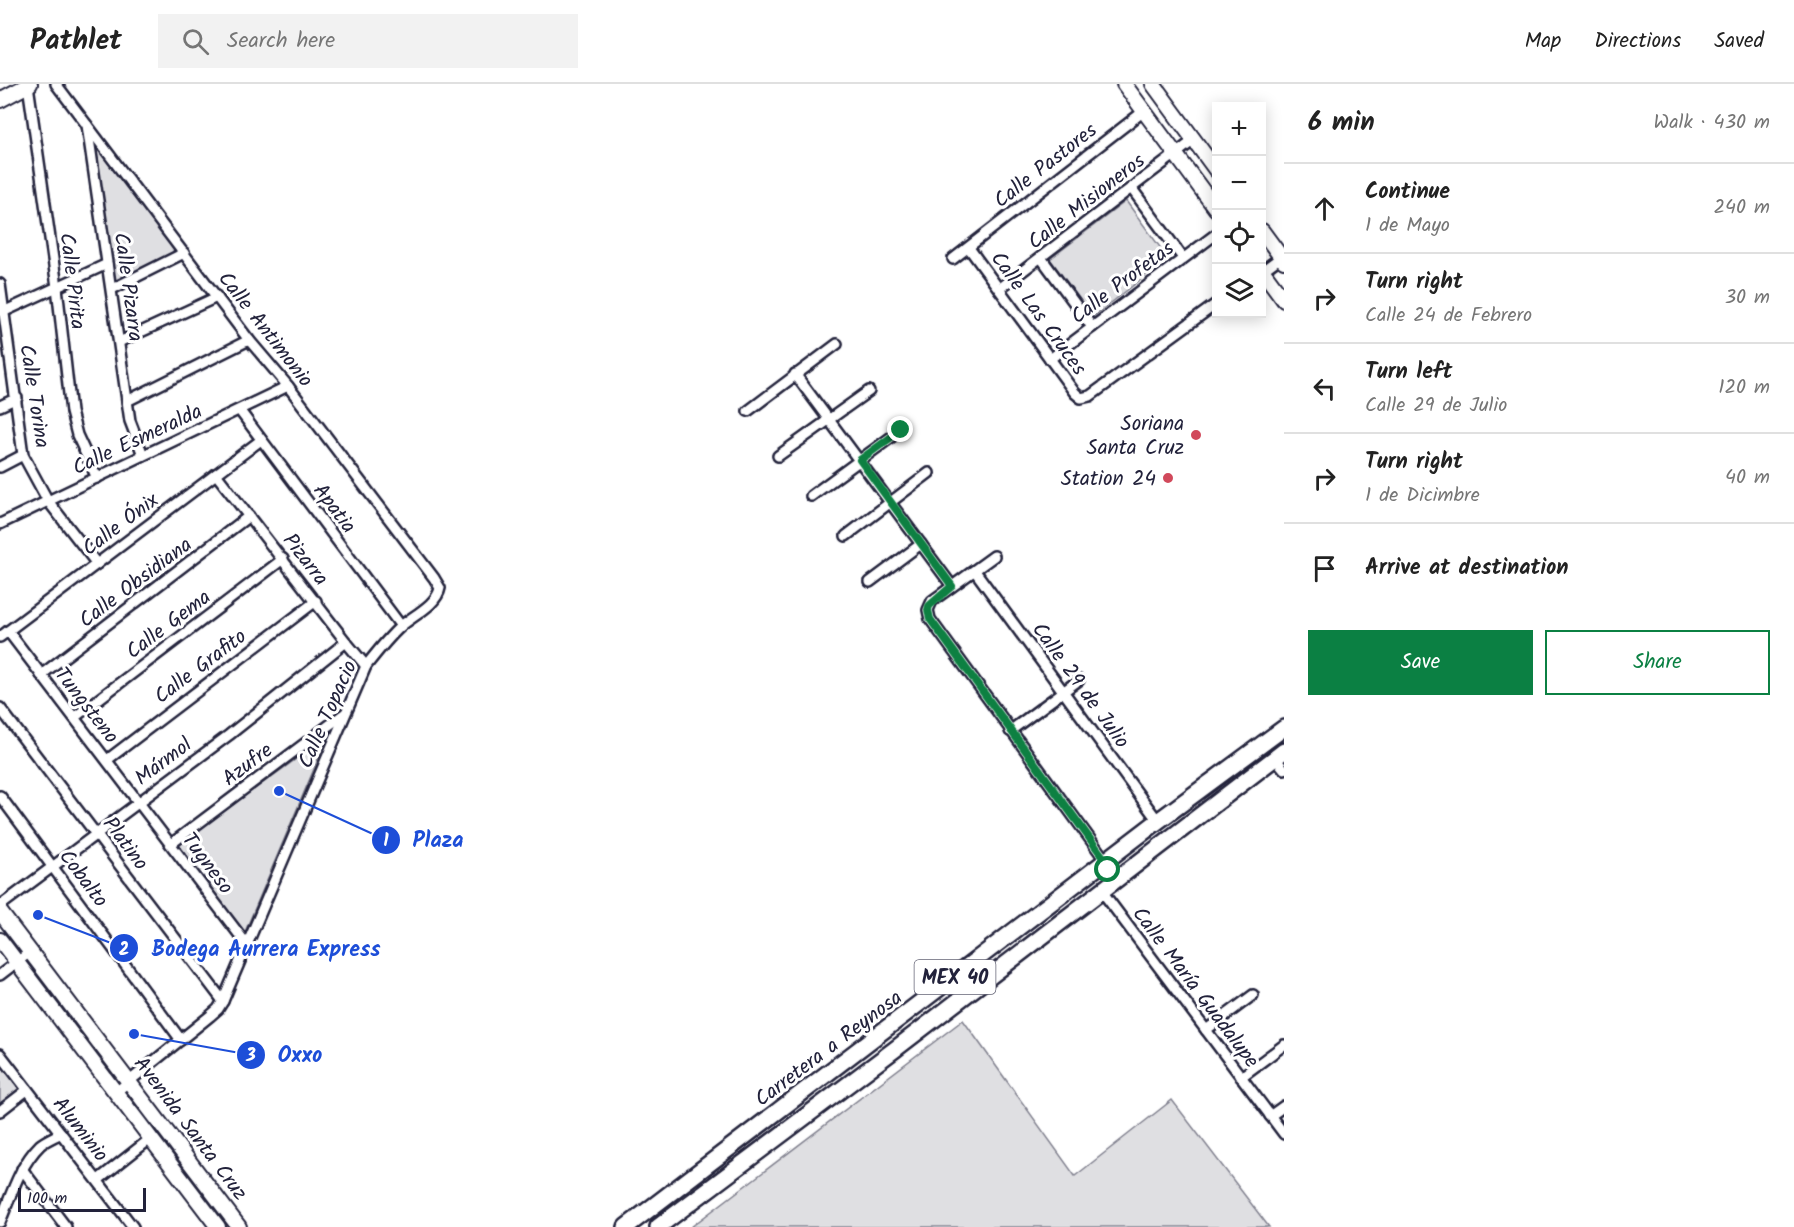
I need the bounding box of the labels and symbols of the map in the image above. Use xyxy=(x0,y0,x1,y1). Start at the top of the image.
street label: Calle Pastores xyxy=(987,115,1105,217)
street label: Calle Misioneros xyxy=(1021,146,1153,259)
street label: Calle Pirita xyxy=(49,231,94,331)
street label: Calle Pizarra xyxy=(104,231,151,344)
street label: Calle Profetas xyxy=(1064,233,1182,333)
street label: Calle Las Cruces xyxy=(981,245,1094,383)
street label: Calle Antimonio xyxy=(209,265,321,395)
street label: Calle Torina xyxy=(9,342,58,450)
street label: Calle Esmeralda xyxy=(67,396,208,485)
place label: Soriana Santa Cruz xyxy=(1087,408,1184,465)
route end xyxy=(887,416,913,442)
marker: Soriana Santa Cruz xyxy=(1189,428,1203,442)
place label: Station 24 xyxy=(1061,463,1156,496)
marker: Station 24 xyxy=(1161,471,1175,485)
street label: Apatia xyxy=(304,477,364,541)
street label: Calle Ónix xyxy=(76,485,167,565)
street label: Pizarra xyxy=(274,526,336,593)
street label: Calle Obsidiana xyxy=(72,529,200,637)
street label: Calle Gema xyxy=(119,582,219,668)
street label: Calle 29 de Julio xyxy=(1023,616,1137,756)
street label: Calle Grafito xyxy=(147,621,254,713)
street label: Calle Topacio xyxy=(290,655,367,774)
street label: Tungsteno xyxy=(45,660,126,751)
street label: Mármol xyxy=(128,730,200,795)
street label: Azufre xyxy=(215,735,281,795)
street label: Platino xyxy=(93,810,156,878)
callout: Plaza xyxy=(371,820,475,860)
text: Plaza xyxy=(413,824,463,859)
street label: Tugneso xyxy=(172,826,241,902)
text: 1 xyxy=(383,827,389,856)
street label: Cobalto xyxy=(50,843,116,915)
route start xyxy=(1094,856,1120,882)
street label: Calle María Guadalupe xyxy=(1123,900,1267,1076)
callout: Bodega Aurrera Express xyxy=(109,928,392,968)
text: Bodega Aurrera Express xyxy=(151,933,381,968)
text: 2 xyxy=(119,936,129,965)
road number: MEX 40 xyxy=(914,960,996,994)
street label: Carretera a Reynosa xyxy=(748,982,910,1116)
callout: Oxxo xyxy=(236,1035,334,1075)
text: Oxxo xyxy=(278,1039,322,1074)
text: 3 xyxy=(245,1042,256,1071)
street label: Avenida Santa Cruz xyxy=(124,1050,255,1208)
street label: Aluminio xyxy=(44,1090,116,1170)
scale bar xyxy=(18,1185,146,1212)

